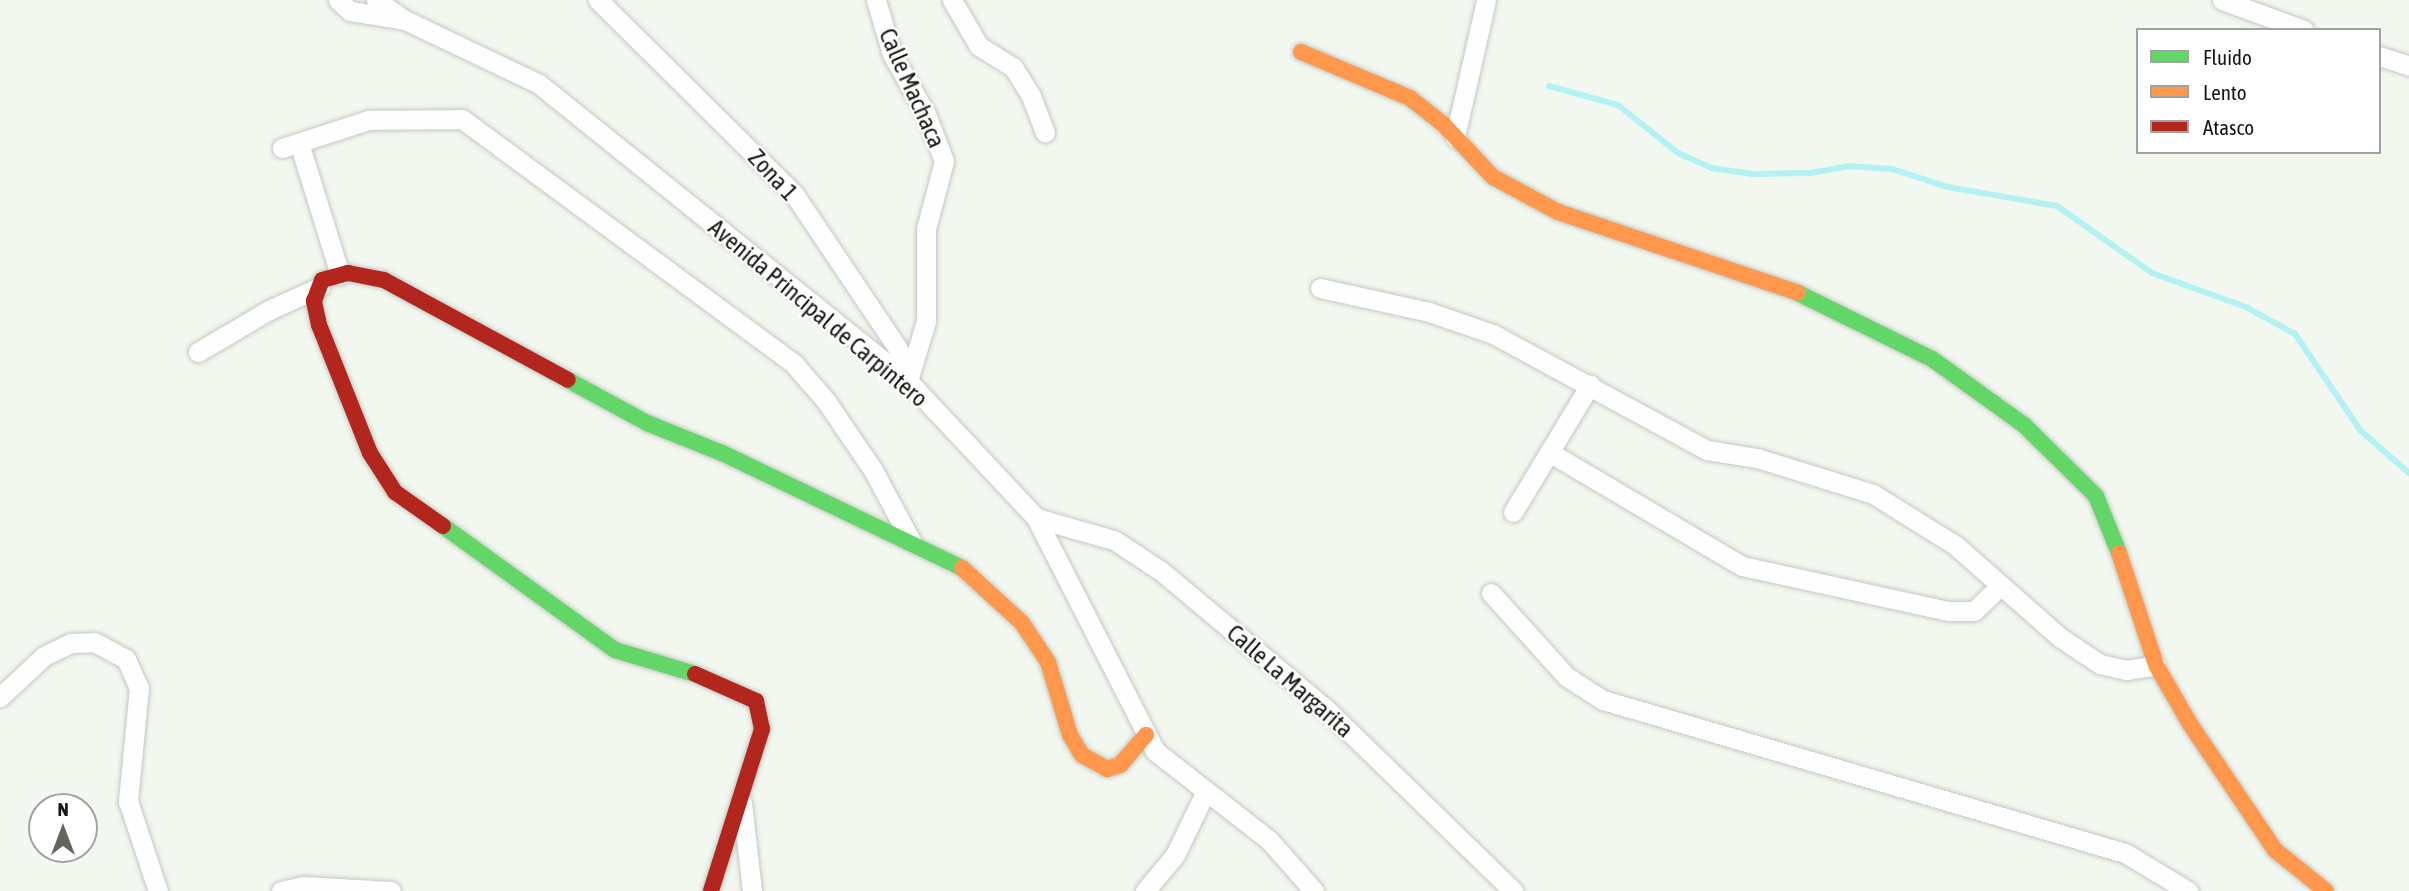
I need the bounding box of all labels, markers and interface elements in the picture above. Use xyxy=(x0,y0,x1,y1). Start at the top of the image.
street label: Calle Machaca xyxy=(873,24,951,152)
legend xyxy=(2136,28,2381,154)
text: Fluido xyxy=(2203,45,2252,69)
text: Lento xyxy=(2203,80,2247,104)
text: Atasco xyxy=(2203,115,2254,139)
street label: Zona 1 xyxy=(742,143,804,207)
street label: Avenida Principal de Carpintero xyxy=(703,213,933,413)
street label: Calle La Margarita xyxy=(1221,618,1359,744)
north arrow xyxy=(28,793,98,863)
text: N xyxy=(57,798,69,820)

